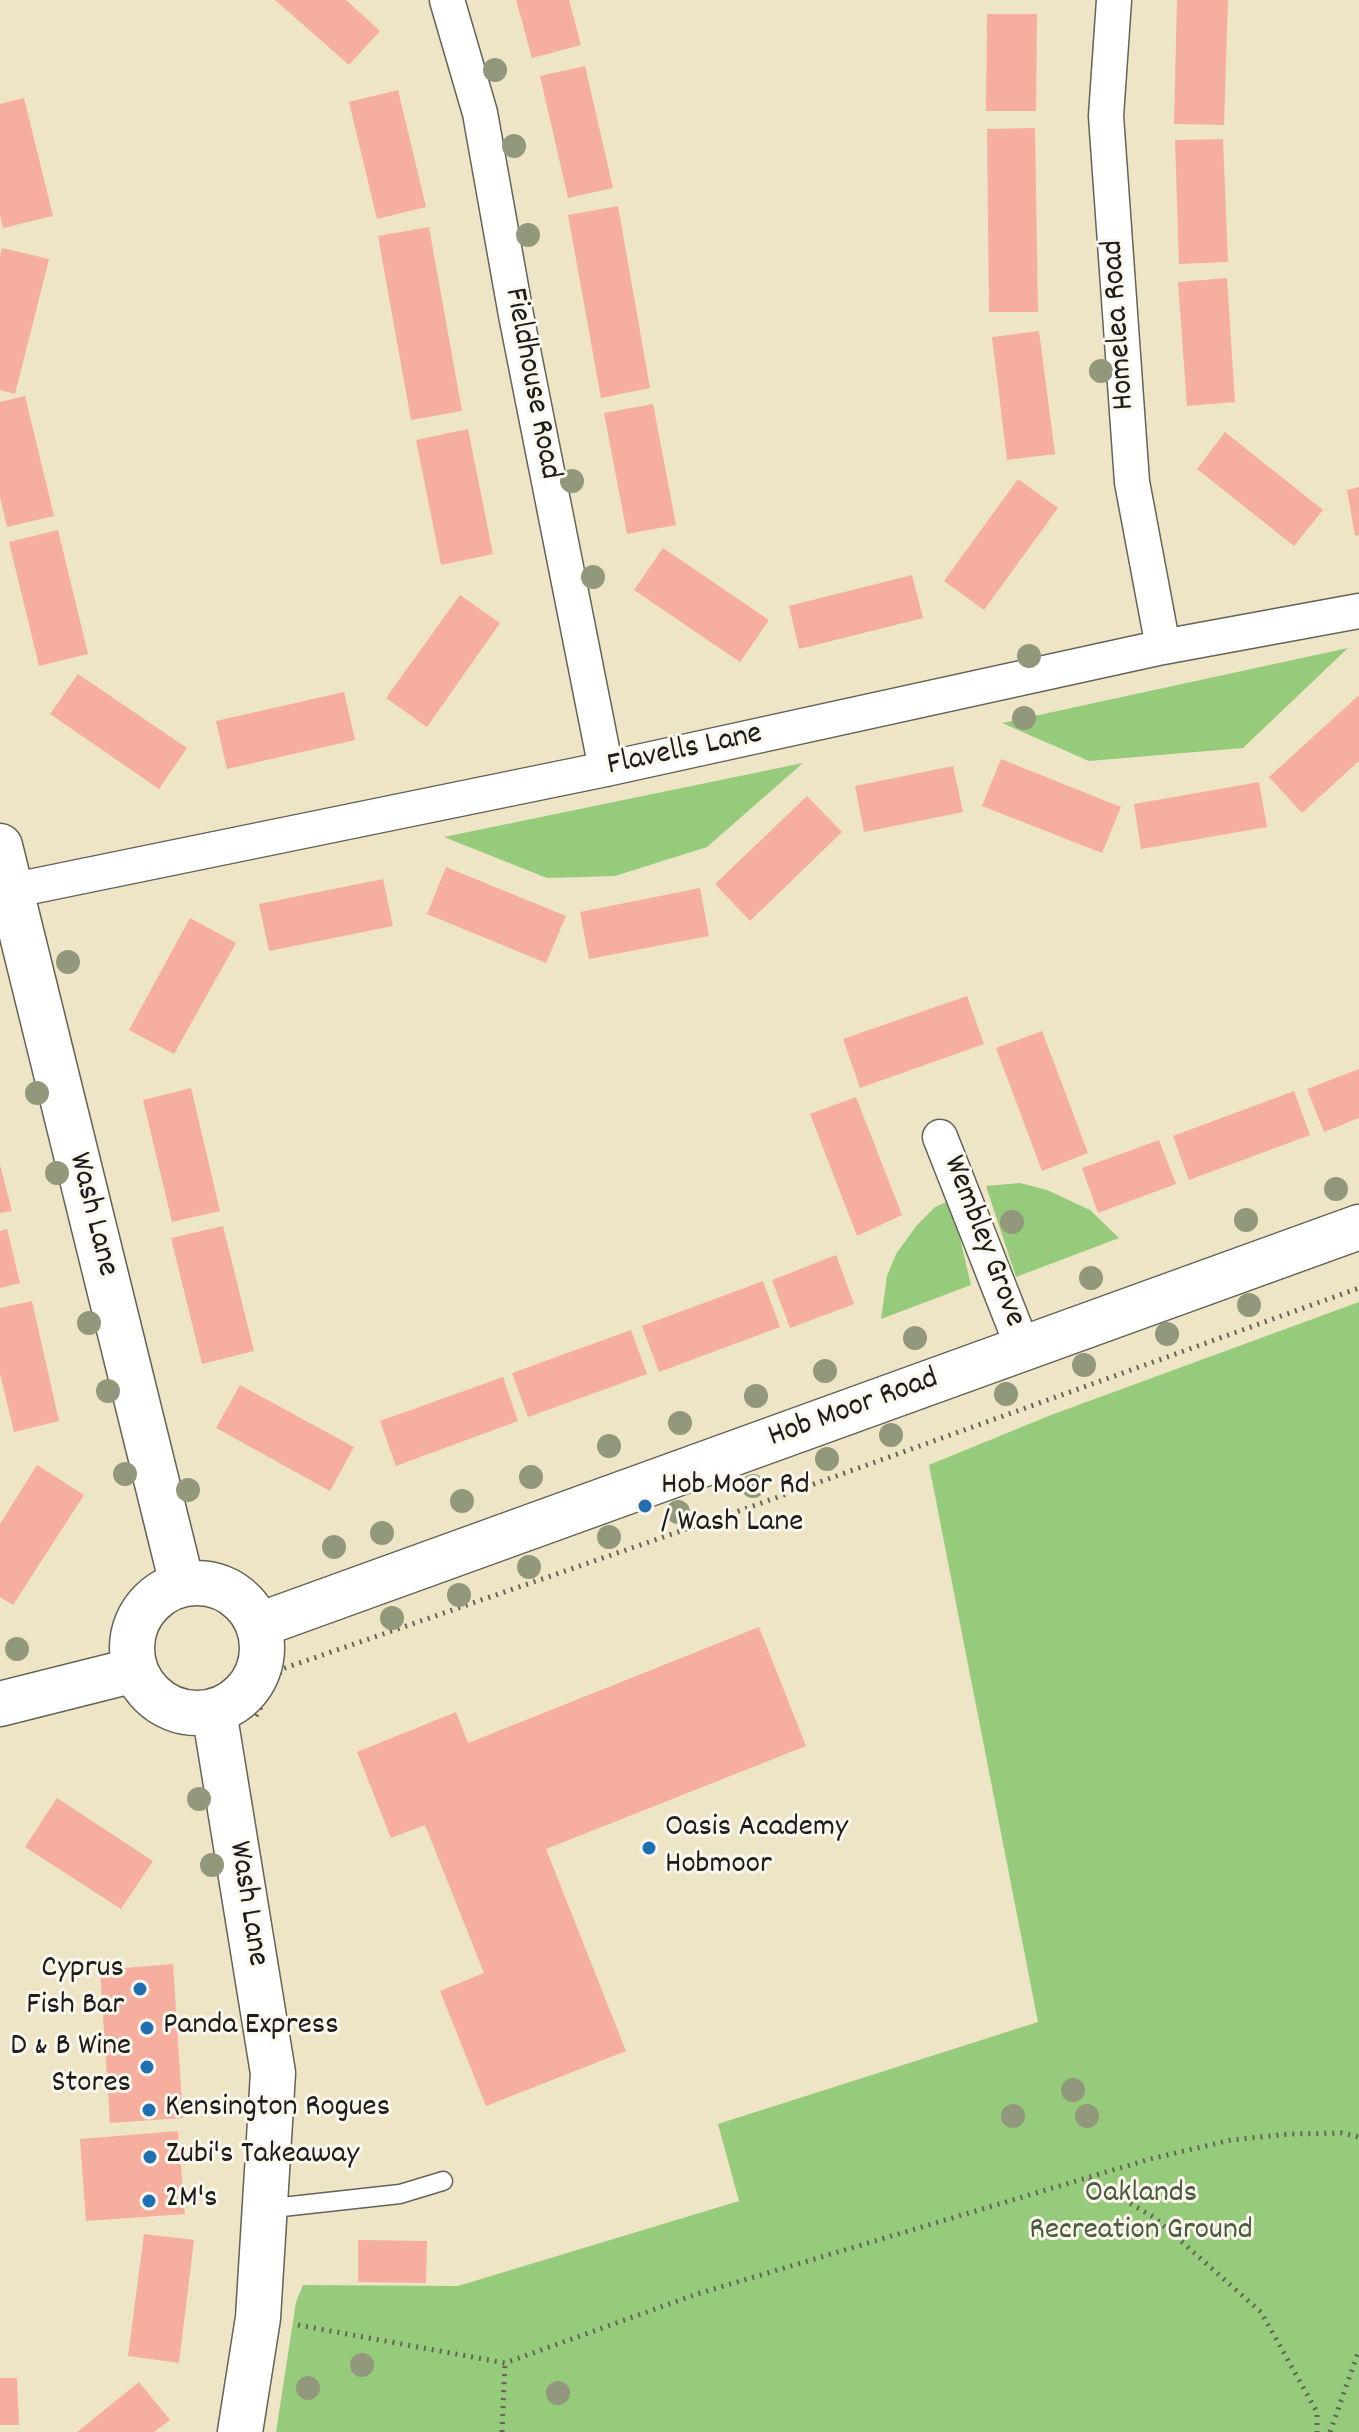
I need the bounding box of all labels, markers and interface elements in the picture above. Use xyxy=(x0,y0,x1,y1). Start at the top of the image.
street label: Homelea Road xyxy=(1096,239,1146,411)
street label: Fieldhouse Road xyxy=(493,285,567,483)
street label: Flavells Lane xyxy=(604,717,766,787)
street label: Wash Lane xyxy=(57,1149,125,1281)
street label: Wembley Grove xyxy=(932,1151,1032,1333)
street label: Hob Moor Road xyxy=(764,1362,944,1458)
place label: Hob Moor Rd / Wash Lane xyxy=(661,1469,810,1544)
marker: Hob Moor Rd / Wash Lane xyxy=(636,1497,654,1515)
place label: Oasis Academy Hobmoor xyxy=(665,1811,848,1886)
street label: Wash Lane xyxy=(217,1839,275,1969)
marker: Oasis Academy Hobmoor xyxy=(640,1839,658,1857)
place label: Cyprus Fish Bar xyxy=(26,1952,124,2027)
marker: Cyprus Fish Bar xyxy=(131,1980,149,1998)
place label: Panda Express xyxy=(163,2009,339,2047)
marker: Panda Express xyxy=(138,2019,156,2037)
place label: D & B Wine Stores xyxy=(10,2030,131,2105)
marker: D & B Wine Stores xyxy=(138,2058,156,2076)
place label: Kensington Rogues xyxy=(165,2091,390,2129)
marker: Kensington Rogues xyxy=(140,2101,158,2119)
place label: Zubi's Takeaway xyxy=(166,2138,359,2176)
marker: Zubi's Takeaway xyxy=(141,2148,159,2166)
park label: Oaklands Recreation Ground xyxy=(1029,2177,1253,2252)
place label: 2M's xyxy=(165,2182,218,2220)
marker: 2M's xyxy=(140,2192,158,2210)

